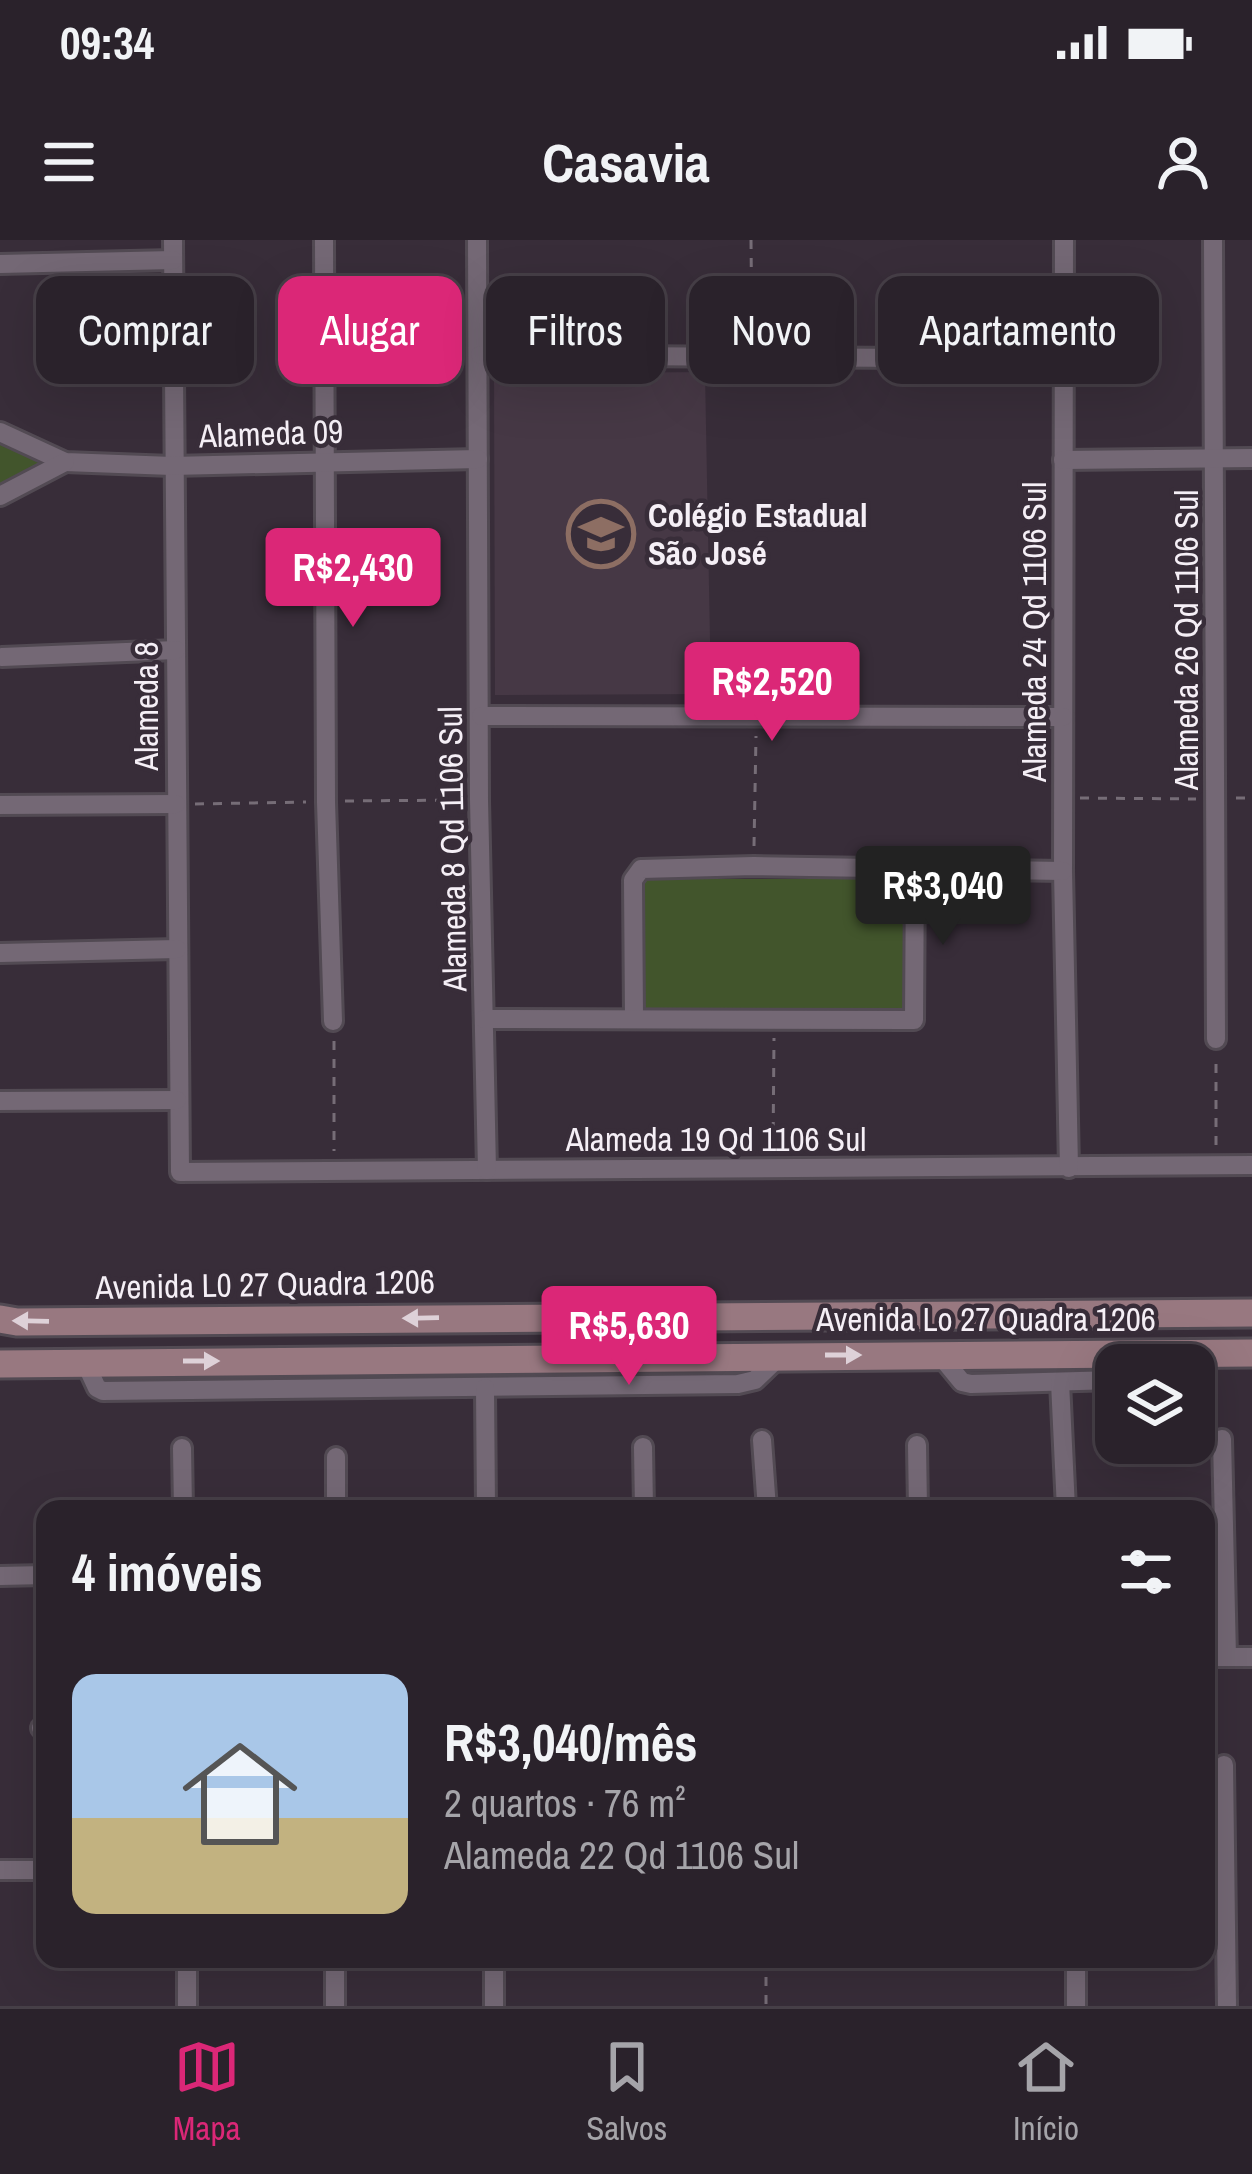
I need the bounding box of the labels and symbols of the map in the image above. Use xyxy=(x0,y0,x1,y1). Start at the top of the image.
street label: Alameda 09 xyxy=(197,408,344,458)
street label: Alameda 24 Qd 1106 Sul xyxy=(1012,482,1056,783)
street label: Alameda 26 Qd 1106 Sul xyxy=(1164,490,1208,791)
place label: Colégio Estadual São José xyxy=(648,493,868,575)
school or university icon: Colégio Estadual São José xyxy=(566,499,636,569)
pin: R$2,430 xyxy=(242,528,464,630)
street label: Alameda 8 xyxy=(124,641,168,772)
pin: R$2,520 xyxy=(661,642,883,744)
street label: Alameda 8 Qd 1106 Sul xyxy=(428,706,477,993)
pin: R$3,040 xyxy=(832,846,1054,948)
street label: Alameda 19 Qd 1106 Sul xyxy=(565,1117,866,1161)
street label: Avenida L0 27 Quadra 1206 xyxy=(94,1259,435,1309)
pin: R$5,630 xyxy=(518,1286,740,1388)
street label: Avenida Lo 27 Quadra 1206 xyxy=(815,1297,1156,1341)
one-way arrow xyxy=(401,1309,439,1328)
one-way arrow xyxy=(11,1312,49,1331)
one-way arrow xyxy=(825,1345,863,1365)
one-way arrow xyxy=(183,1351,221,1370)

